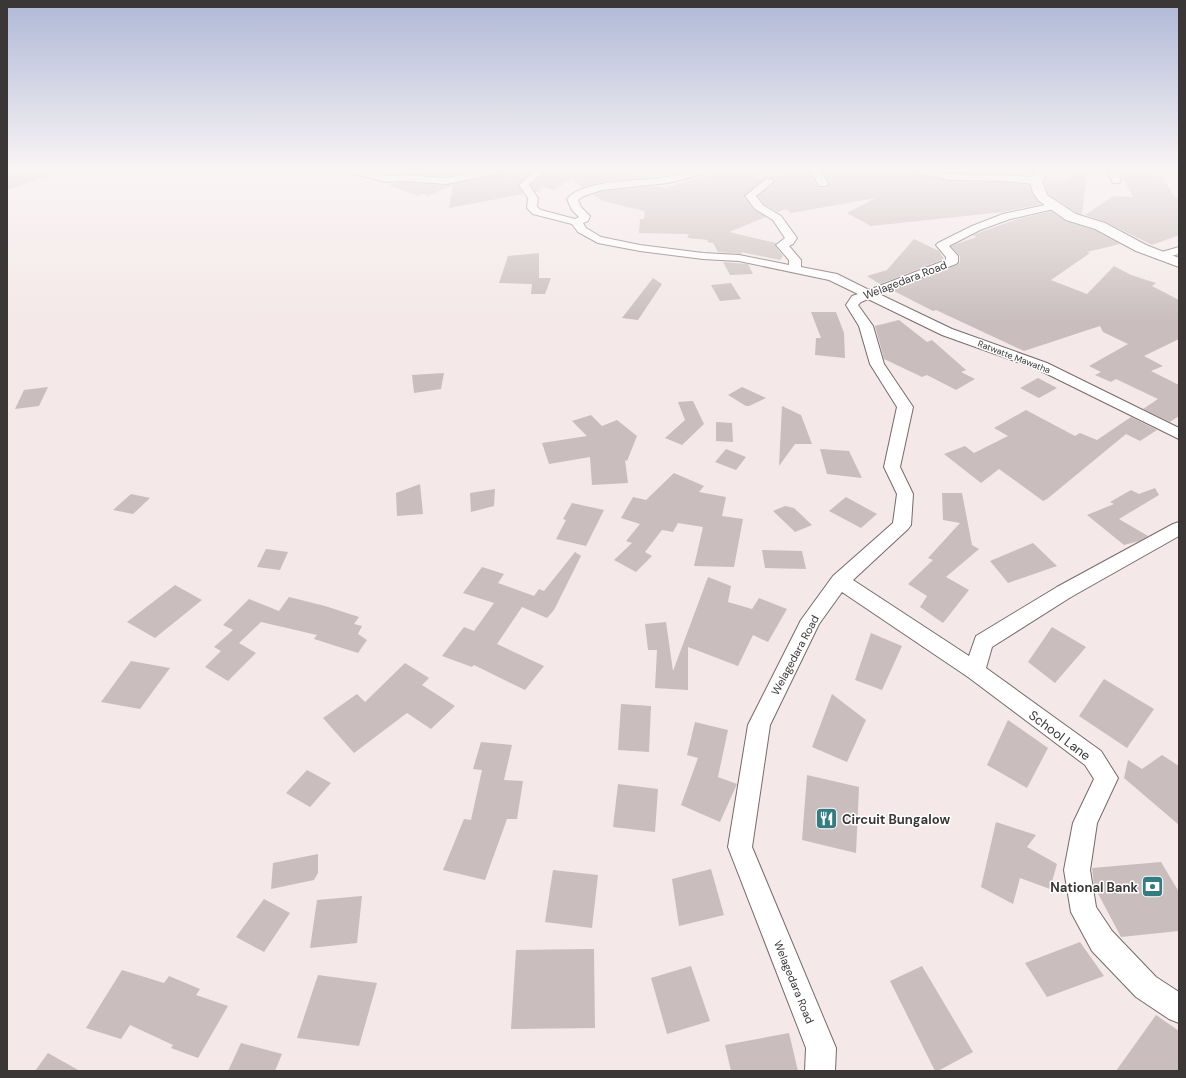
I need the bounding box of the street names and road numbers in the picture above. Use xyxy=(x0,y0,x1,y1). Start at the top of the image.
street label: Welagedara Road xyxy=(861,258,949,302)
street label: Ratwatte Mawatha xyxy=(976,338,1052,376)
street label: Welagedara Road xyxy=(768,613,822,697)
street label: School Lane xyxy=(1025,707,1094,764)
street label: Welagedara Road xyxy=(771,938,817,1026)

